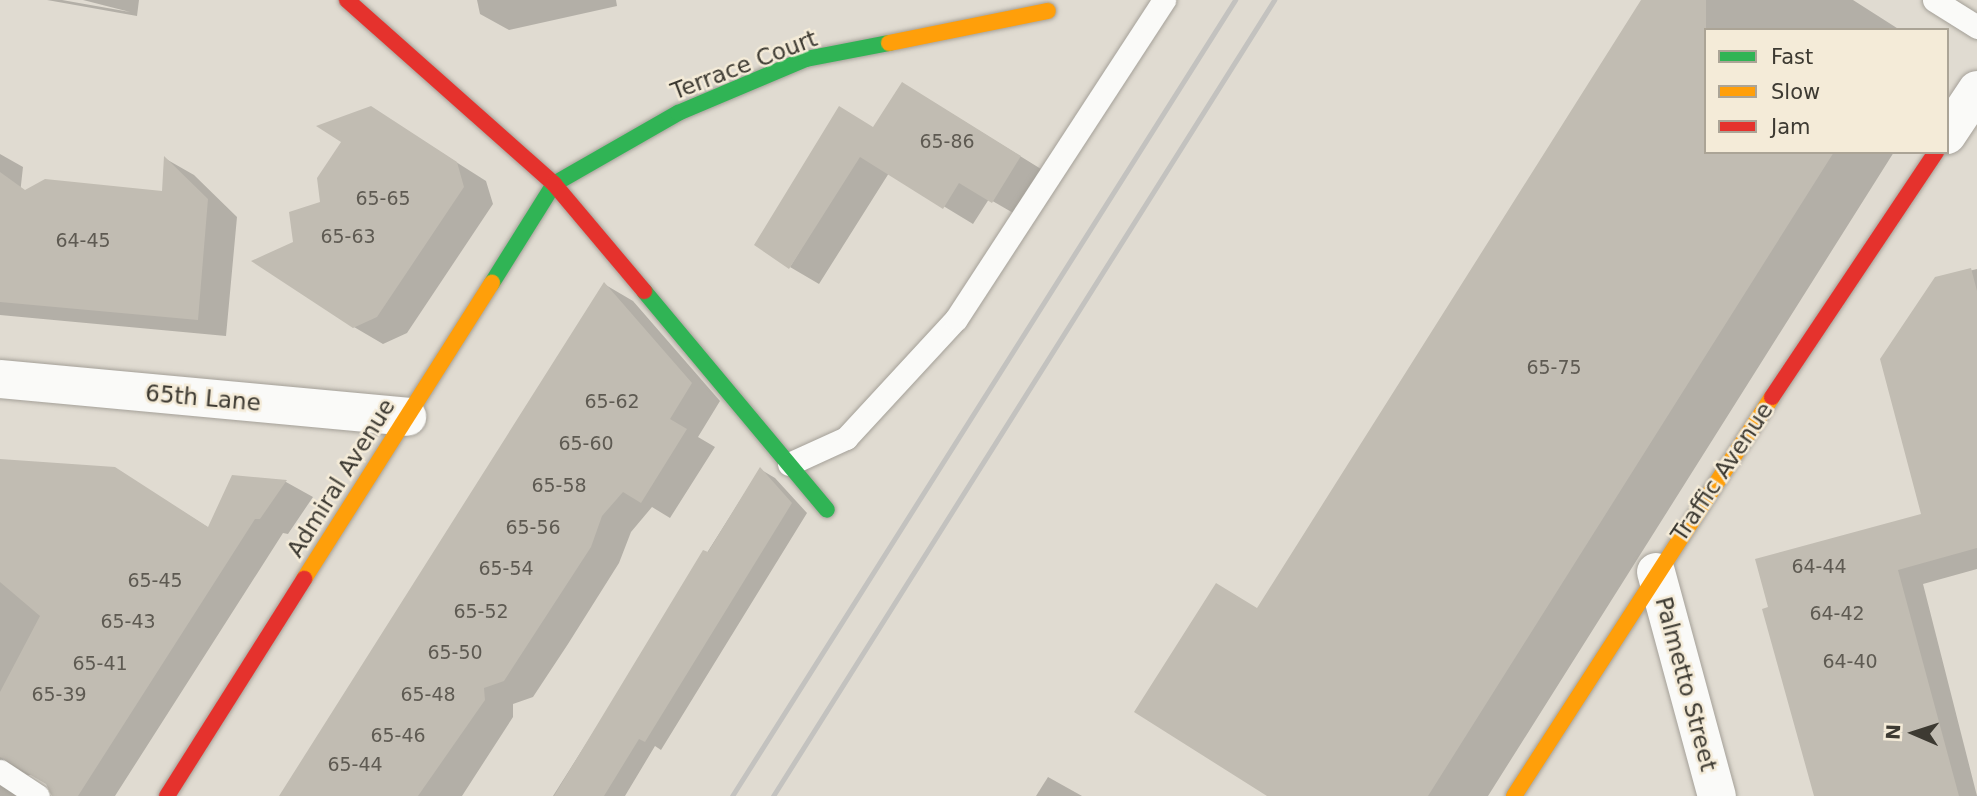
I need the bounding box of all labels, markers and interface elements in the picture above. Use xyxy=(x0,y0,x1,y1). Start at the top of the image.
street label: Terrace Court xyxy=(667,24,821,106)
legend xyxy=(1704,28,1949,154)
text: Fast xyxy=(1771,45,1813,69)
text: Slow xyxy=(1771,80,1820,104)
text: Jam xyxy=(1771,115,1811,139)
house number: 65-86 xyxy=(919,131,975,153)
house number: 65-65 xyxy=(355,188,411,210)
house number: 65-63 xyxy=(320,226,376,248)
house number: 64-45 xyxy=(55,230,111,252)
house number: 65-75 xyxy=(1526,357,1582,379)
street label: 65th Lane xyxy=(144,379,262,417)
house number: 65-62 xyxy=(584,391,640,413)
street label: Admiral Avenue xyxy=(281,394,401,562)
street label: Traffic Avenue xyxy=(1665,397,1779,547)
house number: 65-60 xyxy=(558,433,614,455)
house number: 65-58 xyxy=(531,475,587,497)
house number: 65-56 xyxy=(505,517,561,539)
house number: 64-44 xyxy=(1791,556,1847,578)
house number: 65-54 xyxy=(478,558,534,580)
house number: 65-45 xyxy=(127,570,183,592)
street label: Palmetto Street xyxy=(1649,594,1723,774)
house number: 65-52 xyxy=(453,601,509,623)
house number: 64-42 xyxy=(1809,603,1865,625)
house number: 65-43 xyxy=(100,611,156,633)
house number: 65-50 xyxy=(427,642,483,664)
house number: 64-40 xyxy=(1822,651,1878,673)
house number: 65-41 xyxy=(72,653,128,675)
house number: 65-39 xyxy=(31,684,87,706)
house number: 65-48 xyxy=(400,684,456,706)
north arrow xyxy=(1879,698,1949,768)
text: N xyxy=(1882,723,1904,740)
house number: 65-46 xyxy=(370,725,426,747)
house number: 65-44 xyxy=(327,754,383,776)

